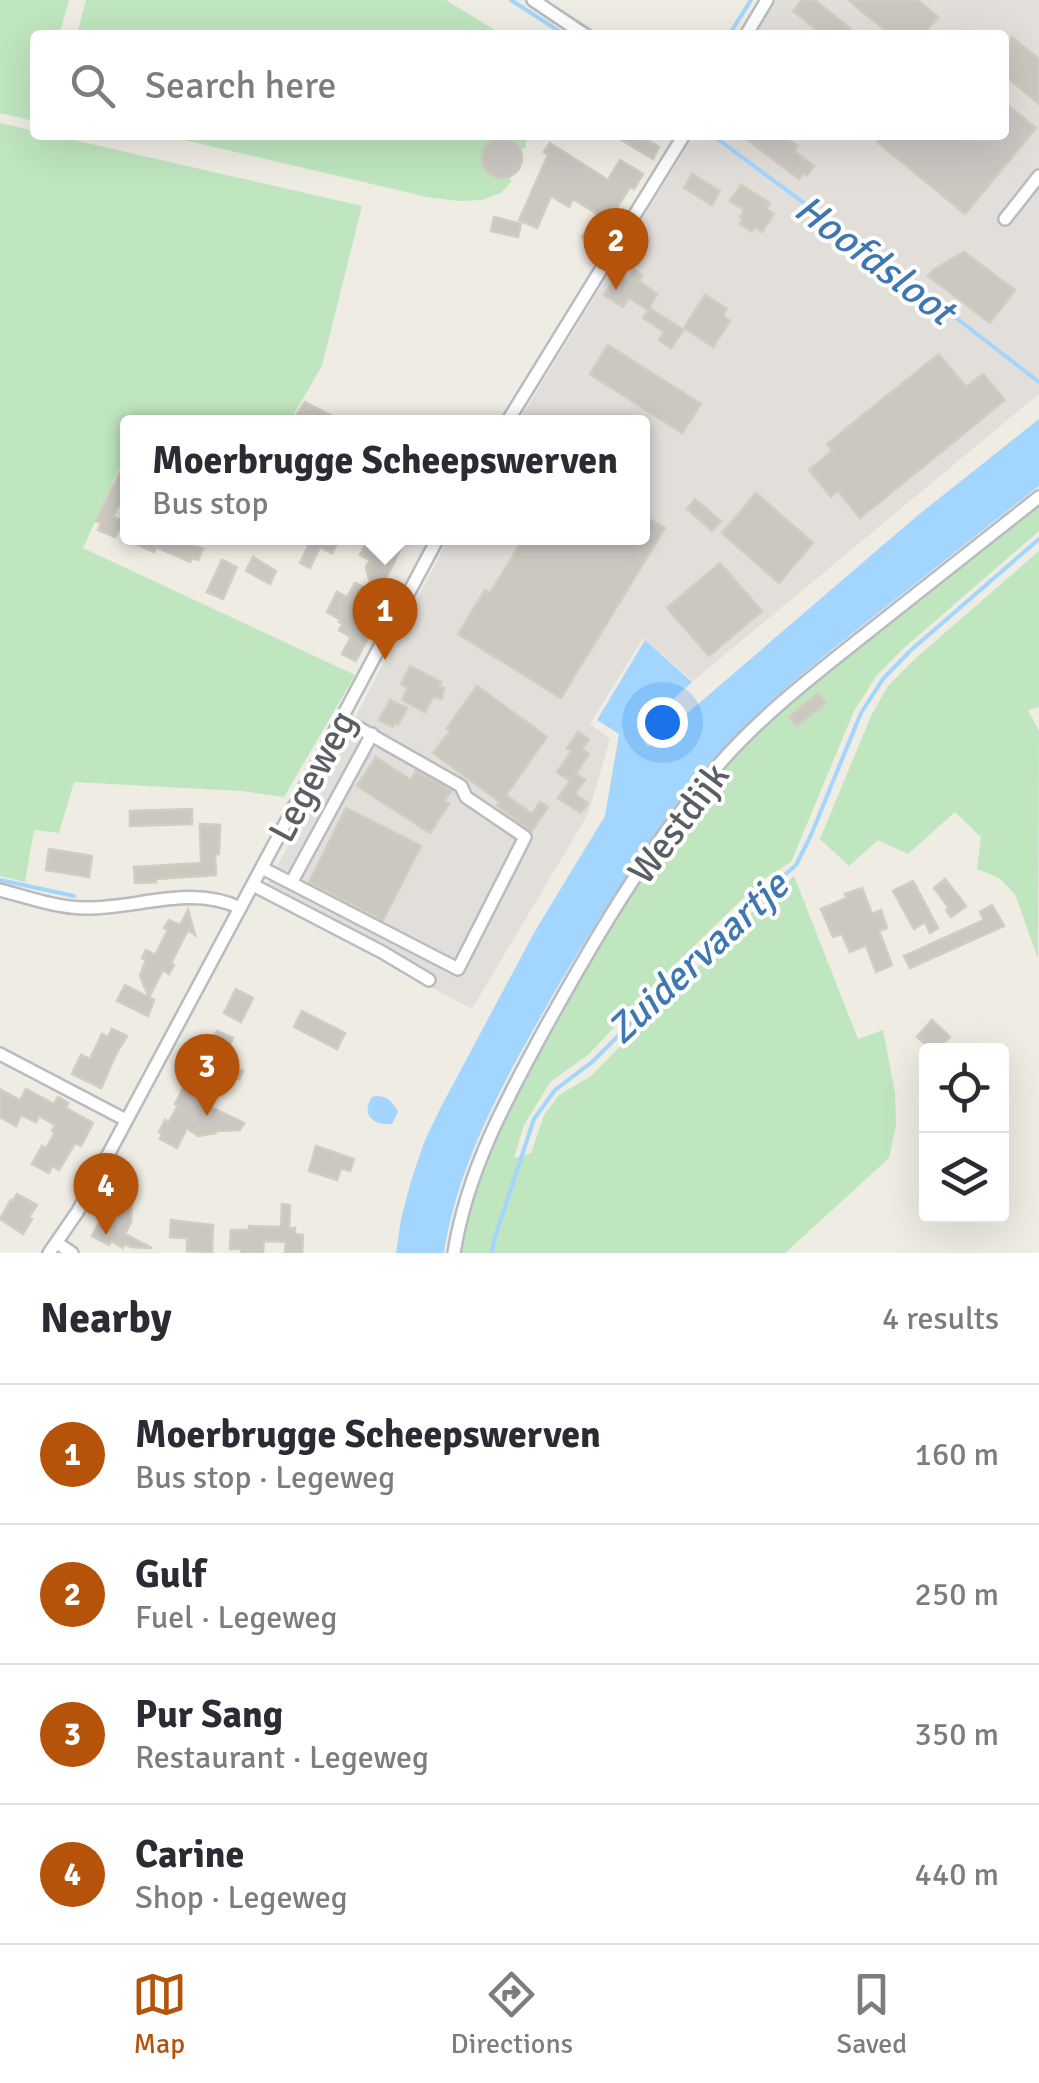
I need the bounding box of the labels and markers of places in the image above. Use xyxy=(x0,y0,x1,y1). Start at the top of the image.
pin: 2 xyxy=(584,208,648,290)
pin: 1 xyxy=(352,578,418,660)
pin: 3 xyxy=(174,1034,240,1116)
pin: 4 xyxy=(74,1152,138,1235)

